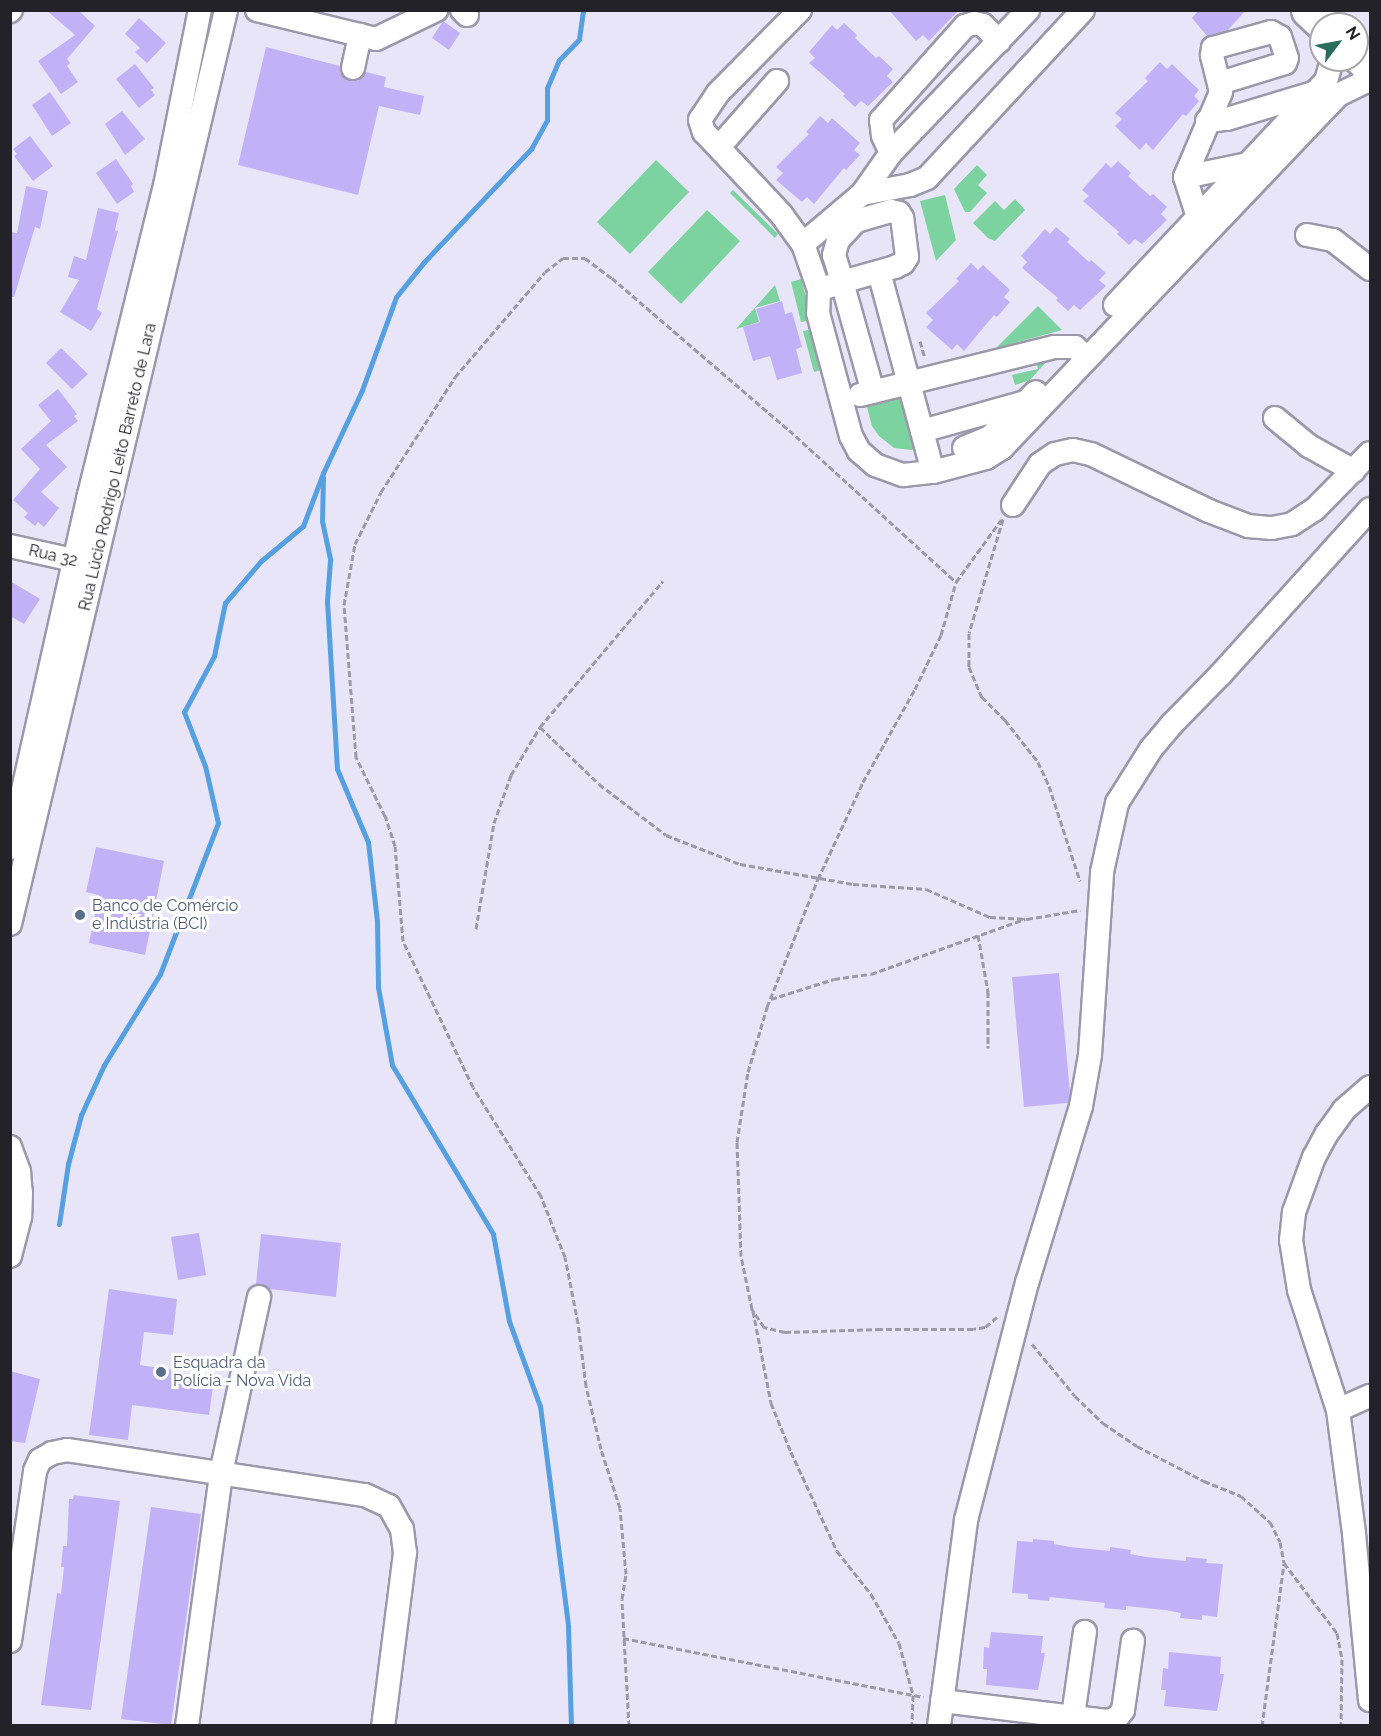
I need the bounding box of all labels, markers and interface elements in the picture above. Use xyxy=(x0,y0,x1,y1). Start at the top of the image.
north arrow xyxy=(1309,12,1369,72)
text: N xyxy=(1342,23,1364,43)
street label: Rua Lúcio Rodrigo Leito Barreto de Lara xyxy=(76,321,160,613)
street label: Rua 32 xyxy=(27,541,79,571)
place label: Banco de Comércio e Indústria (BCI) xyxy=(92,896,238,934)
marker: Banco de Comércio e Indústria (BCI) xyxy=(73,908,87,922)
place label: Esquadra da Polícia - Nova Vida xyxy=(173,1353,312,1391)
marker: Esquadra da Polícia - Nova Vida xyxy=(154,1365,168,1379)

